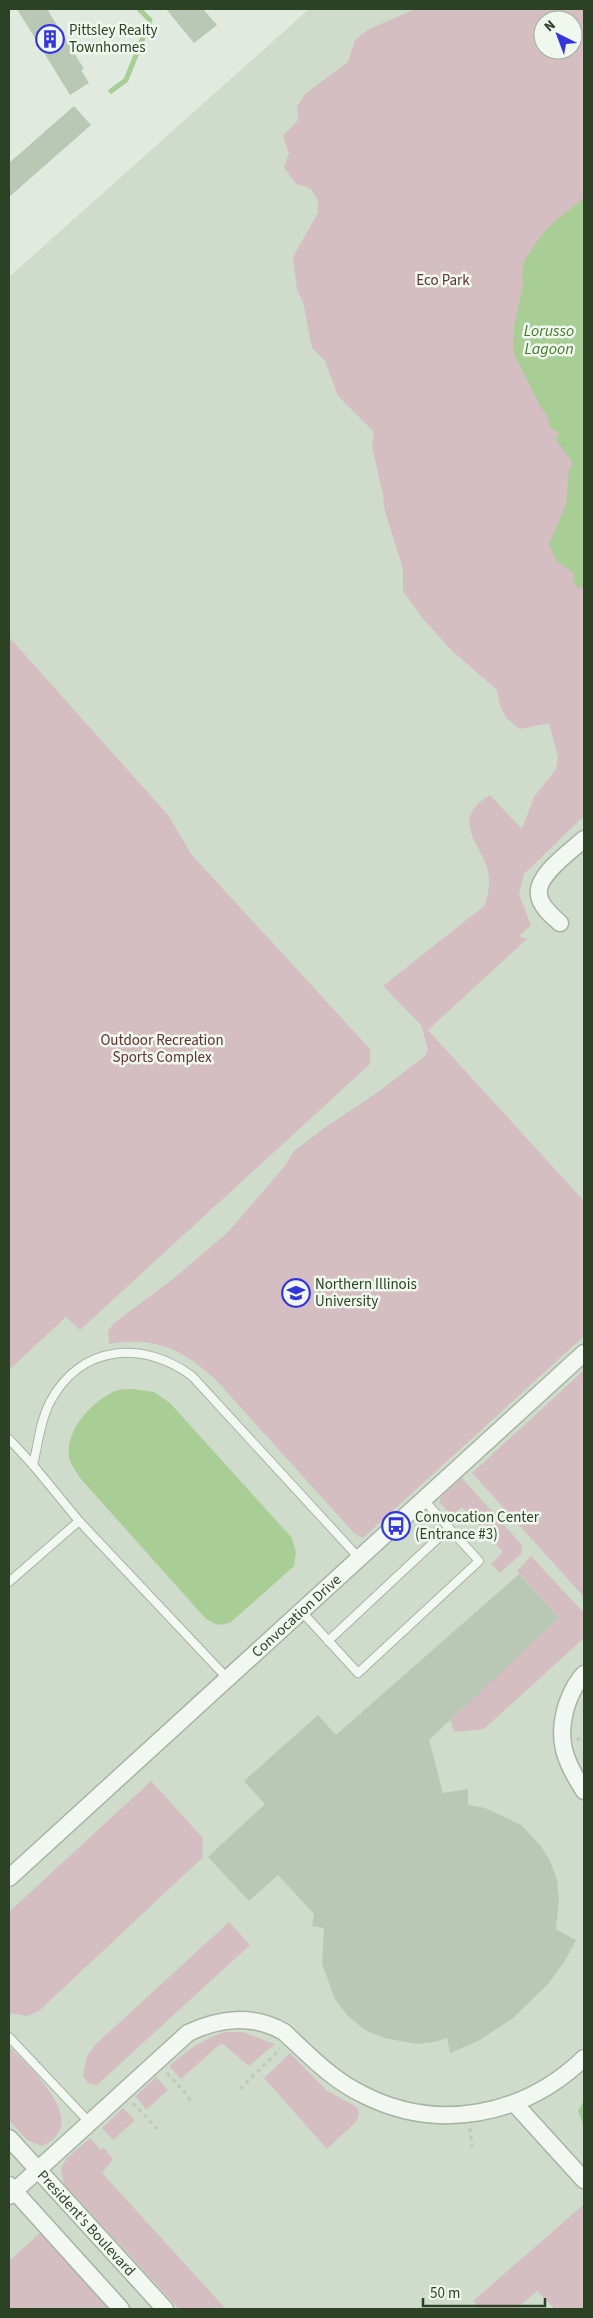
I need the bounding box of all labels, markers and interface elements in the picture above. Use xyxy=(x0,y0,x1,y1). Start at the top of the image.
north arrow xyxy=(533,10,583,60)
text: N xyxy=(540,16,560,37)
place label: Pittsley Realty Townhomes xyxy=(69,20,158,58)
building icon: Pittsley Realty Townhomes xyxy=(35,24,65,54)
park label: Eco Park xyxy=(416,270,470,291)
water label: Lorusso Lagoon xyxy=(524,320,574,360)
park label: Outdoor Recreation Sports Complex xyxy=(100,1030,224,1068)
place label: Northern Illinois University xyxy=(315,1274,417,1312)
school or university icon: Northern Illinois University xyxy=(281,1278,311,1308)
place label: Convocation Center (Entrance #3) xyxy=(415,1507,540,1545)
bus stop icon: Convocation Center (Entrance #3) xyxy=(381,1511,411,1541)
street label: Convocation Drive xyxy=(247,1570,346,1663)
street label: President's Boulevard xyxy=(32,2166,140,2281)
scale bar xyxy=(423,2276,546,2308)
text: 50 m xyxy=(430,2283,460,2304)

